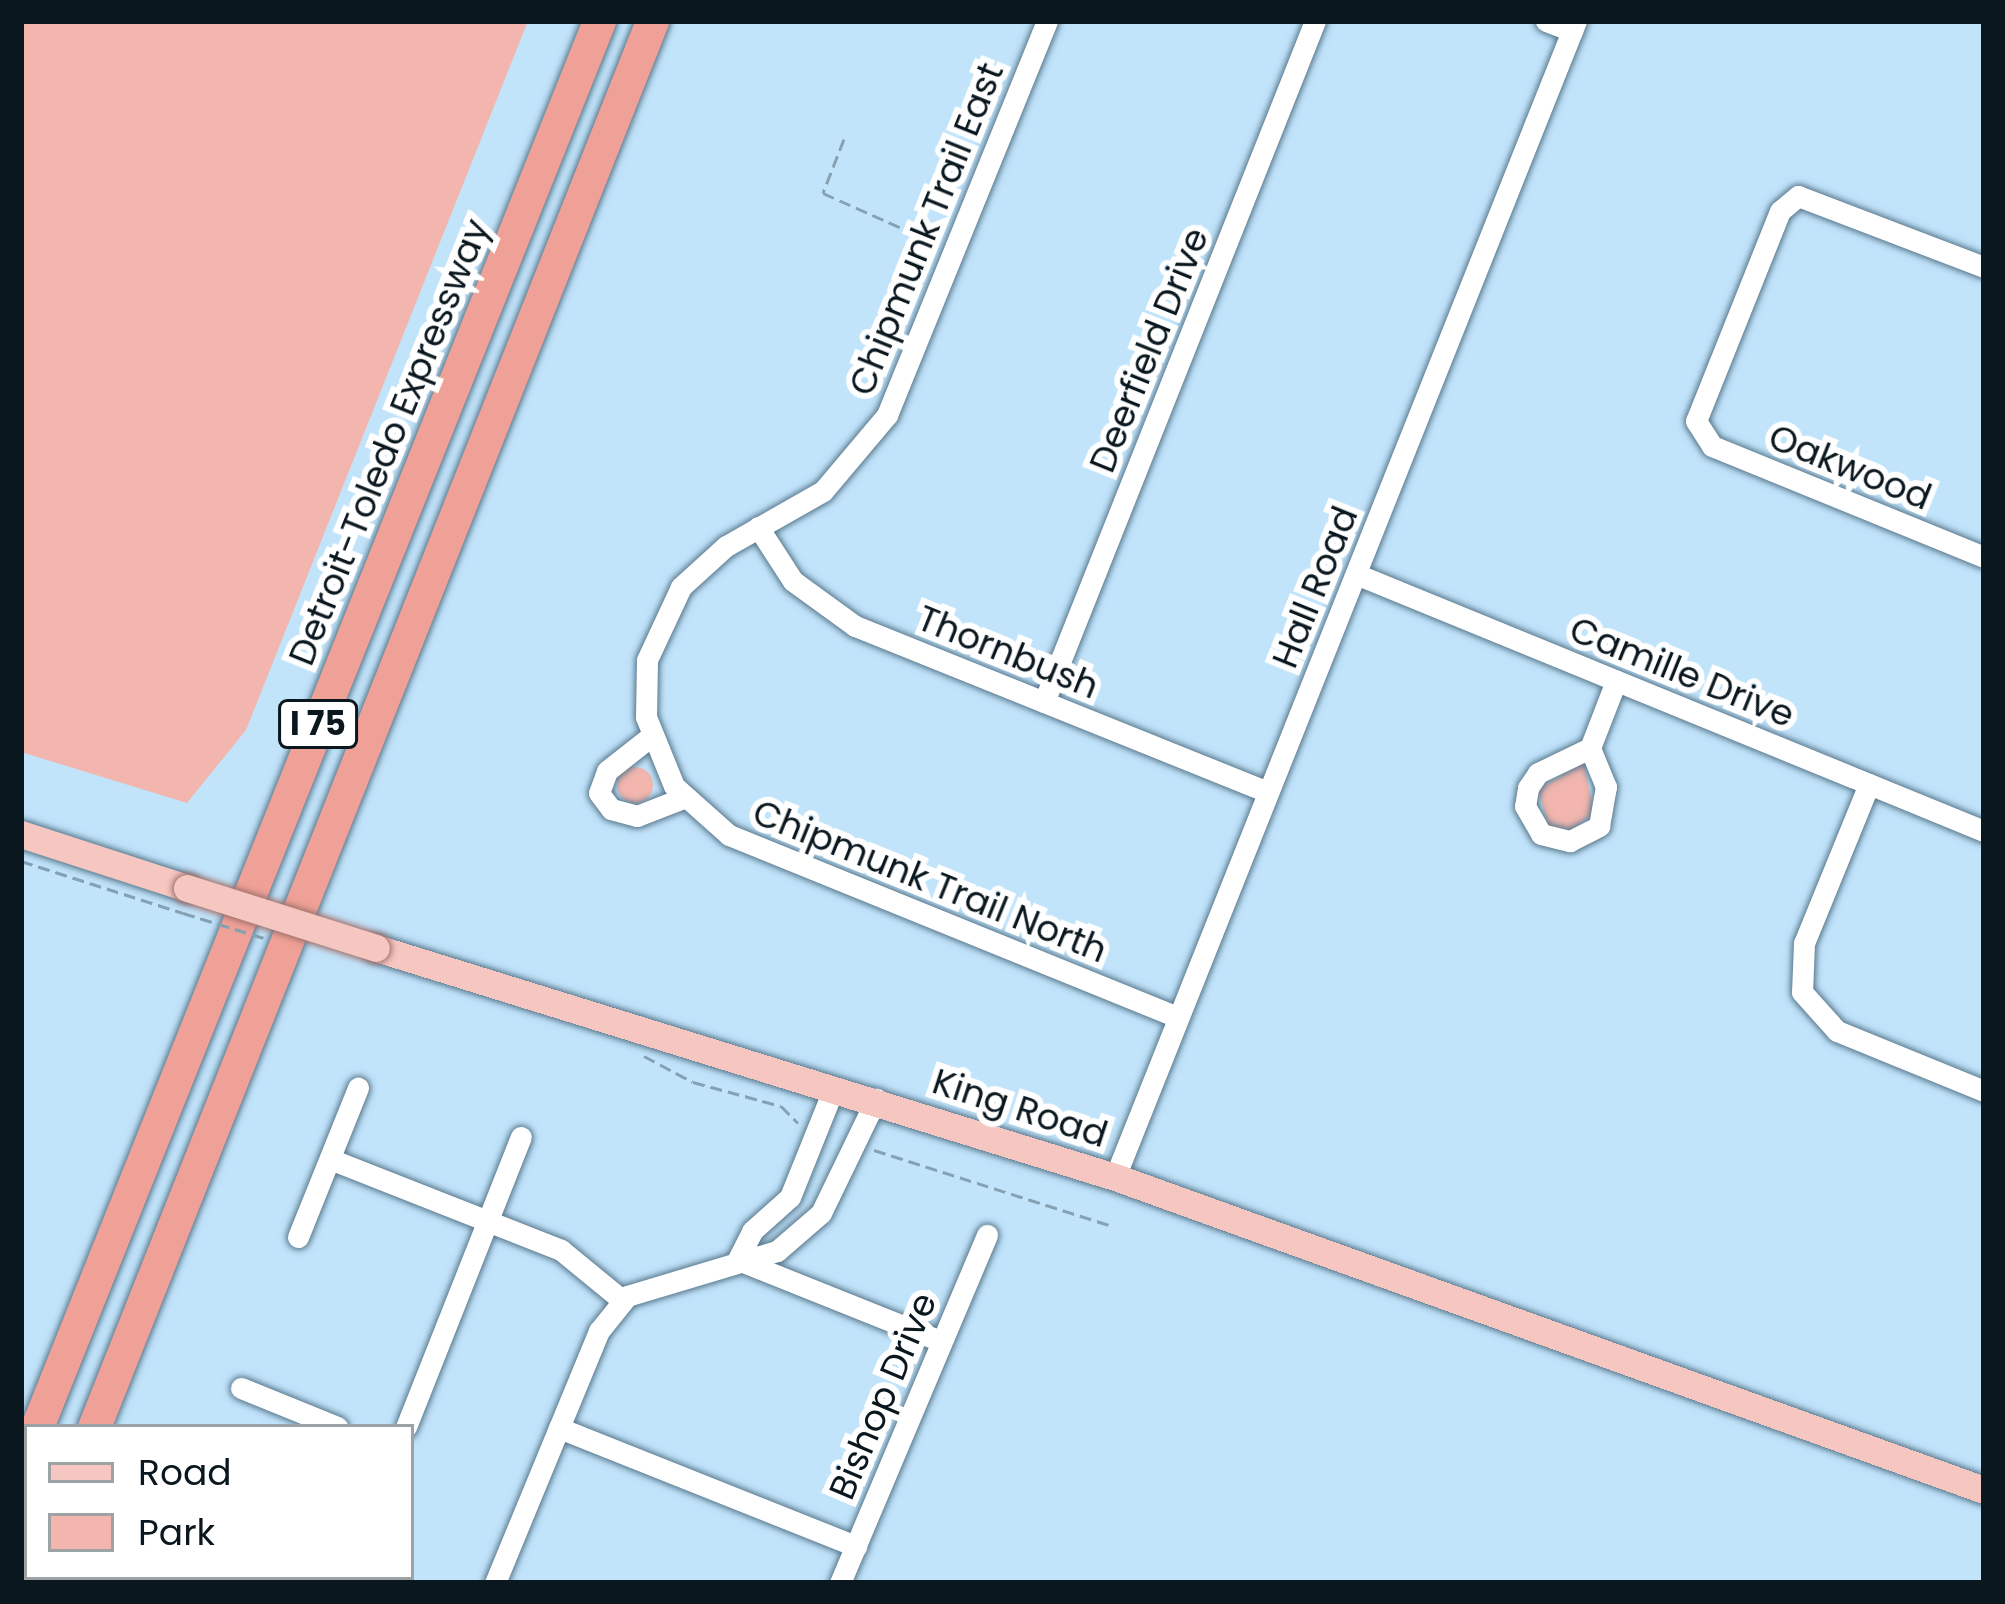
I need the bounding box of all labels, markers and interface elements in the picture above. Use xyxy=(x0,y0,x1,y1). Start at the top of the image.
street label: Chipmunk Trail East xyxy=(840,57,1012,401)
street label: Detroit-Toledo Expressway xyxy=(280,213,498,671)
street label: Deerfield Drive xyxy=(1080,222,1218,478)
street label: Oakwood xyxy=(1763,415,1937,519)
street label: Hall Road xyxy=(1263,500,1367,674)
street label: Thornbush xyxy=(911,596,1105,708)
street label: Camille Drive xyxy=(1564,607,1800,737)
road number: I 75 xyxy=(276,697,360,751)
street label: Chipmunk Trail North xyxy=(747,790,1113,972)
street label: King Road xyxy=(927,1059,1113,1157)
street label: Bishop Drive xyxy=(820,1286,946,1506)
legend xyxy=(24,1424,414,1580)
text: Road xyxy=(138,1447,232,1498)
text: Park xyxy=(138,1507,215,1558)

